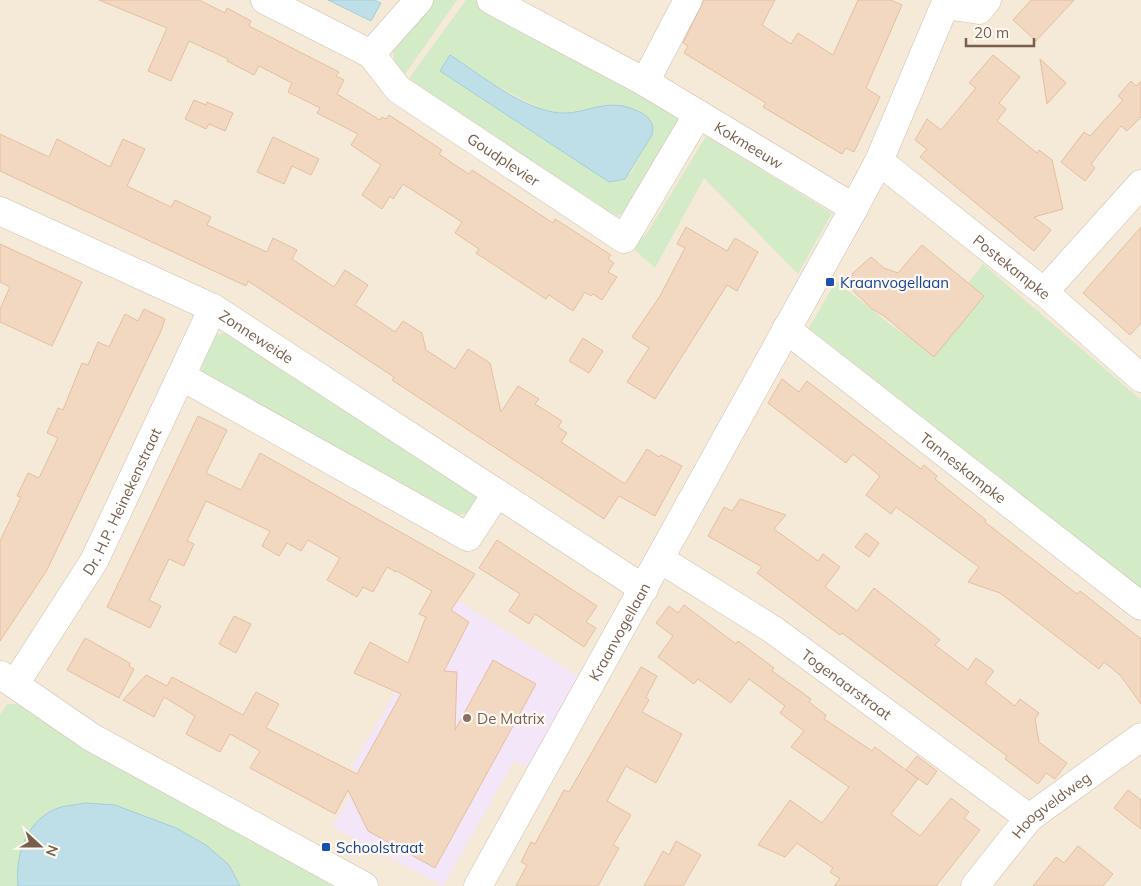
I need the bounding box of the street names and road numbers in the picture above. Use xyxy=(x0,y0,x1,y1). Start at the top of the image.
street label: Kokmeeuw xyxy=(711,117,787,173)
street label: Goudplevier xyxy=(464,128,544,190)
street label: Postekampke xyxy=(970,230,1055,303)
street label: Zonneweide xyxy=(216,305,297,368)
street label: Dr. H.P. Heinekenstraat xyxy=(78,425,165,578)
street label: Tanneskampke xyxy=(916,428,1011,507)
street label: Kraanvogellaan xyxy=(584,579,654,684)
street label: Togenaarstraat xyxy=(798,645,896,723)
street label: Hoogveldweg xyxy=(1007,767,1094,842)

